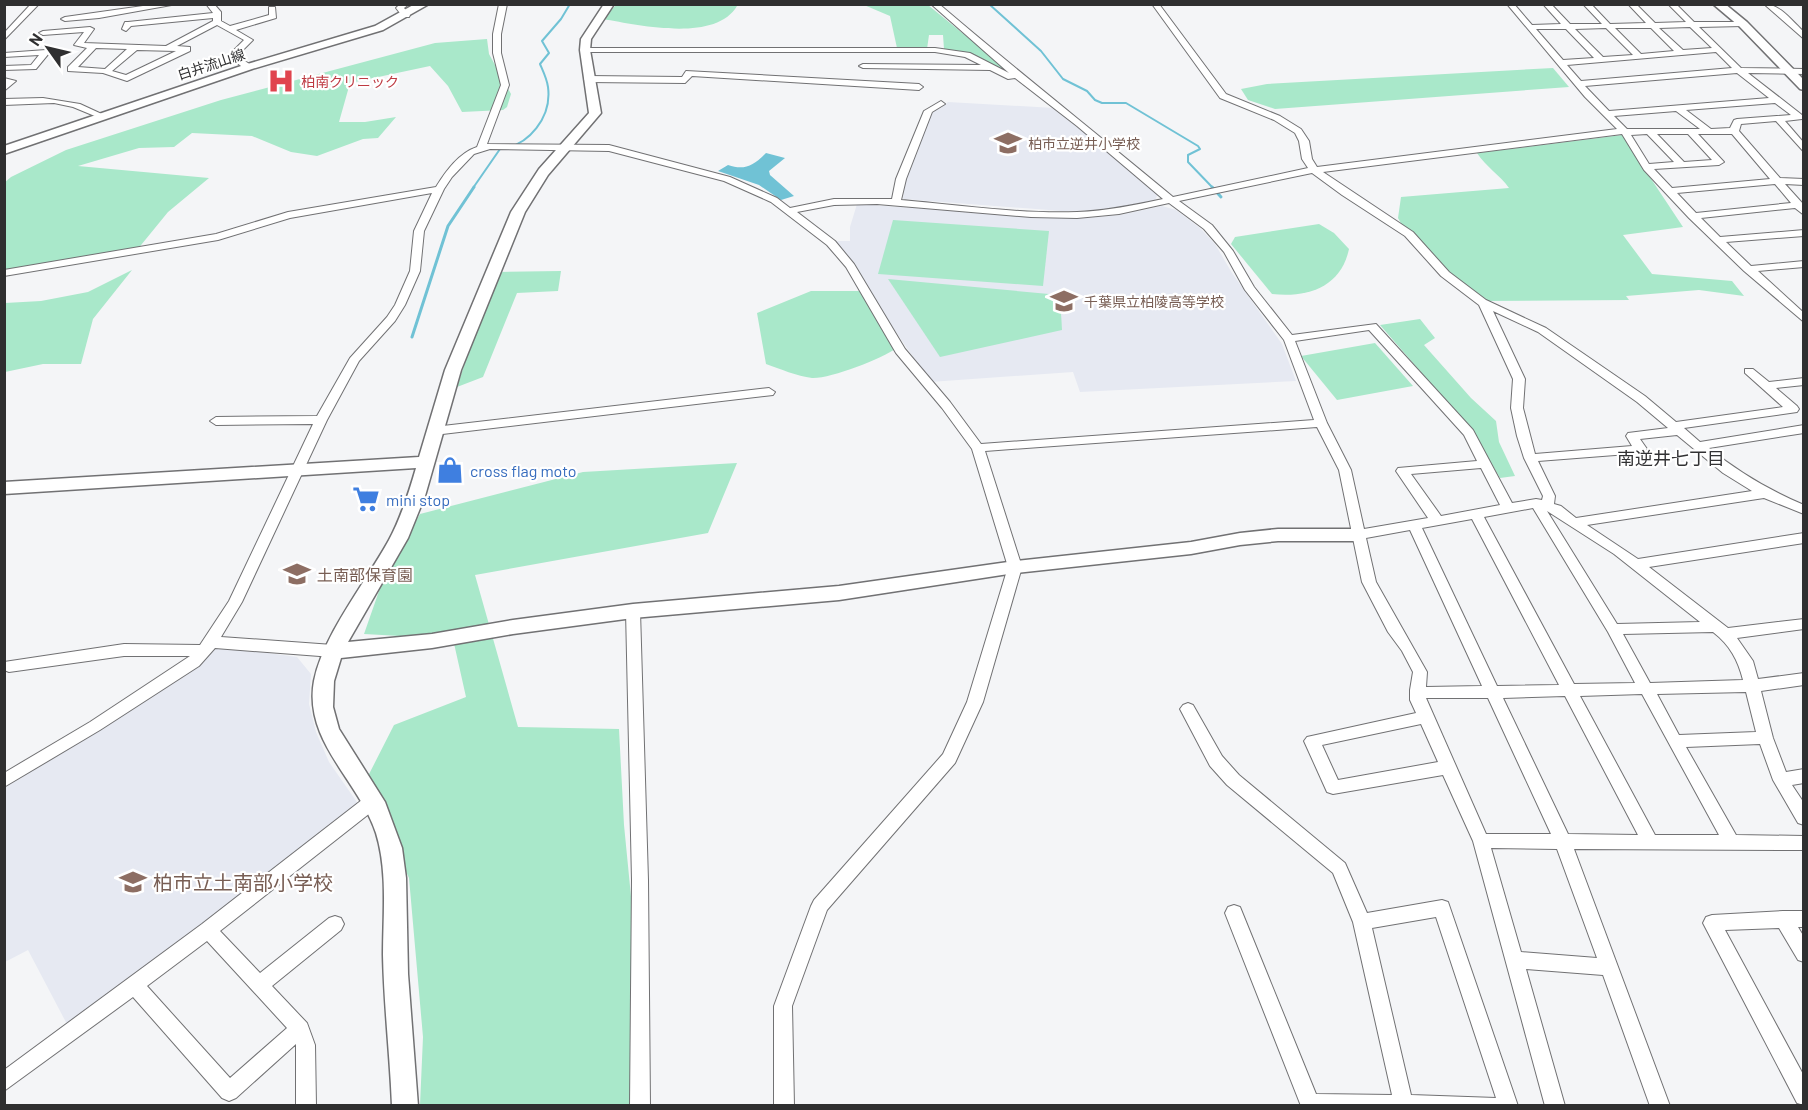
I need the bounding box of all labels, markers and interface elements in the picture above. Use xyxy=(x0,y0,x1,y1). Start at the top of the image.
north arrow xyxy=(18,18,78,78)
text: N xyxy=(24,30,46,49)
street label: 白井流山線 xyxy=(175,45,247,83)
hospital icon: 柏南クリニック xyxy=(266,66,296,96)
place label: 柏南クリニック xyxy=(301,73,399,90)
school or university icon: 柏市立逆井小学校 xyxy=(993,128,1023,158)
place label: 柏市立逆井小学校 xyxy=(1028,135,1140,152)
school or university icon: 千葉県立柏陵高等学校 xyxy=(1049,286,1079,316)
place label: 千葉県立柏陵高等学校 xyxy=(1084,293,1224,310)
district label: 南逆井七丁目 xyxy=(1617,447,1725,469)
shop icon: cross flag moto xyxy=(435,455,465,485)
place label: cross flag moto xyxy=(470,461,577,480)
supermarket icon: mini stop xyxy=(351,484,381,514)
place label: mini stop xyxy=(386,490,450,509)
school or university icon: 土南部保育園 xyxy=(282,559,312,589)
place label: 土南部保育園 xyxy=(317,565,413,584)
school or university icon: 柏市立土南部小学校 xyxy=(118,867,148,897)
place label: 柏市立土南部小学校 xyxy=(153,870,333,894)

